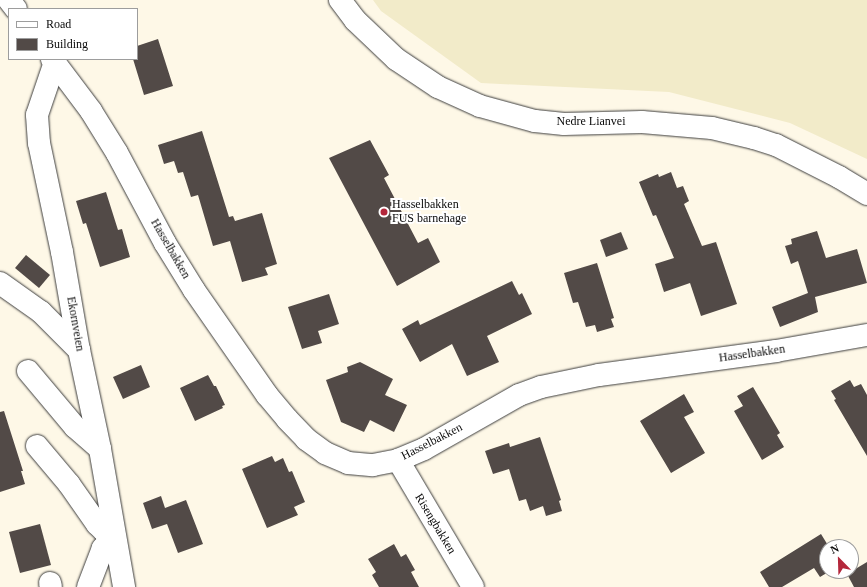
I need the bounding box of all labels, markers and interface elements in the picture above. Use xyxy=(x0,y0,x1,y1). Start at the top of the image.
legend xyxy=(8,8,138,60)
text: Road xyxy=(46,17,71,31)
text: Building xyxy=(46,37,88,51)
street label: Nedre Lianvei xyxy=(557,115,625,129)
place label: Hasselbakken FUS barnehage xyxy=(392,198,466,226)
marker: Hasselbakken FUS barnehage xyxy=(379,207,389,217)
street label: Hasselbakken xyxy=(147,217,193,281)
street label: Ekornveien xyxy=(63,296,87,352)
street label: Hasselbakken xyxy=(718,342,786,366)
street label: Hasselbakken xyxy=(399,420,465,464)
street label: Risengbakken xyxy=(411,491,459,557)
north arrow xyxy=(819,539,859,579)
text: N xyxy=(829,542,841,556)

